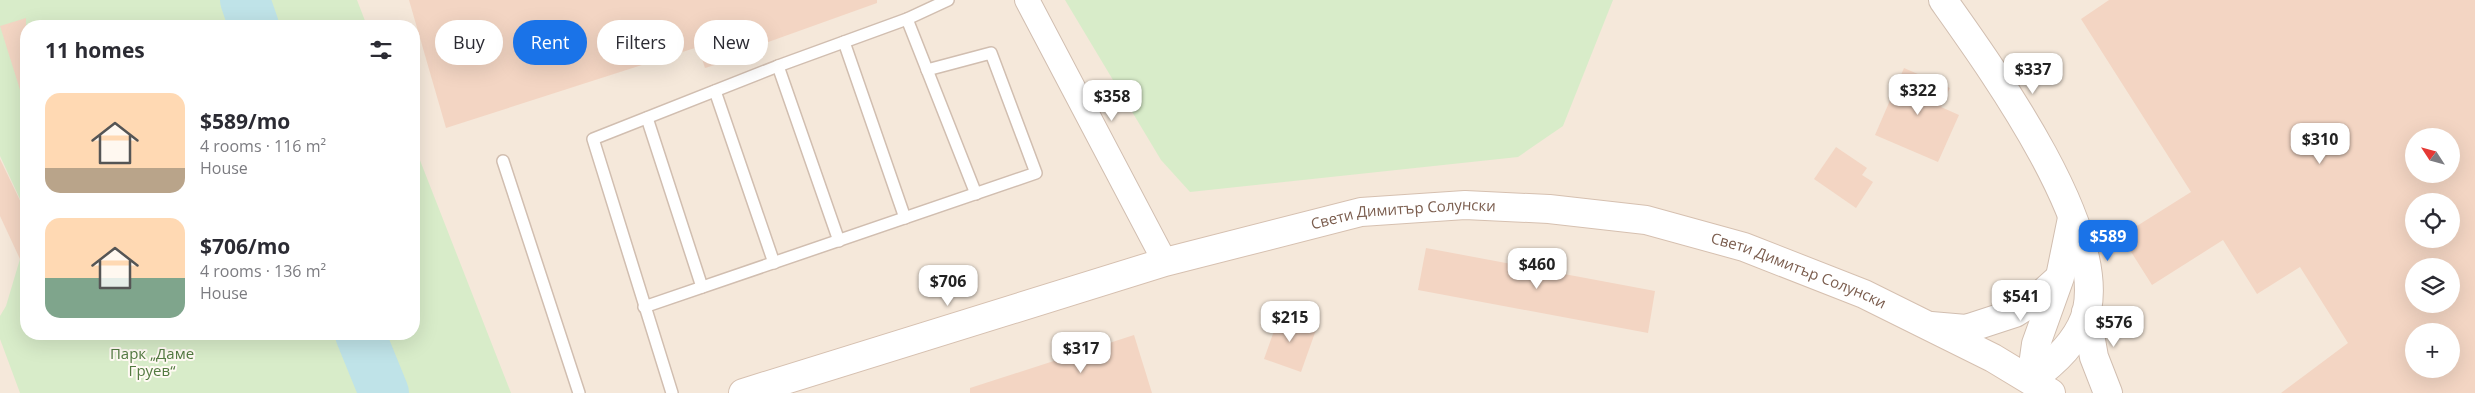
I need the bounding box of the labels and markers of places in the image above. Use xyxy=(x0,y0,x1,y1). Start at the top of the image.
pin: $337 xyxy=(2003,52,2063,95)
pin: $322 xyxy=(1888,74,1948,116)
pin: $358 xyxy=(1082,80,1142,122)
pin: $310 xyxy=(2290,122,2350,165)
pin: $589 xyxy=(2078,220,2138,262)
pin: $460 xyxy=(1507,248,1567,290)
pin: $706 xyxy=(918,264,978,307)
pin: $541 xyxy=(1991,280,2051,322)
pin: $215 xyxy=(1260,300,1320,343)
pin: $576 xyxy=(2084,306,2144,348)
pin: $317 xyxy=(1051,332,1111,374)

